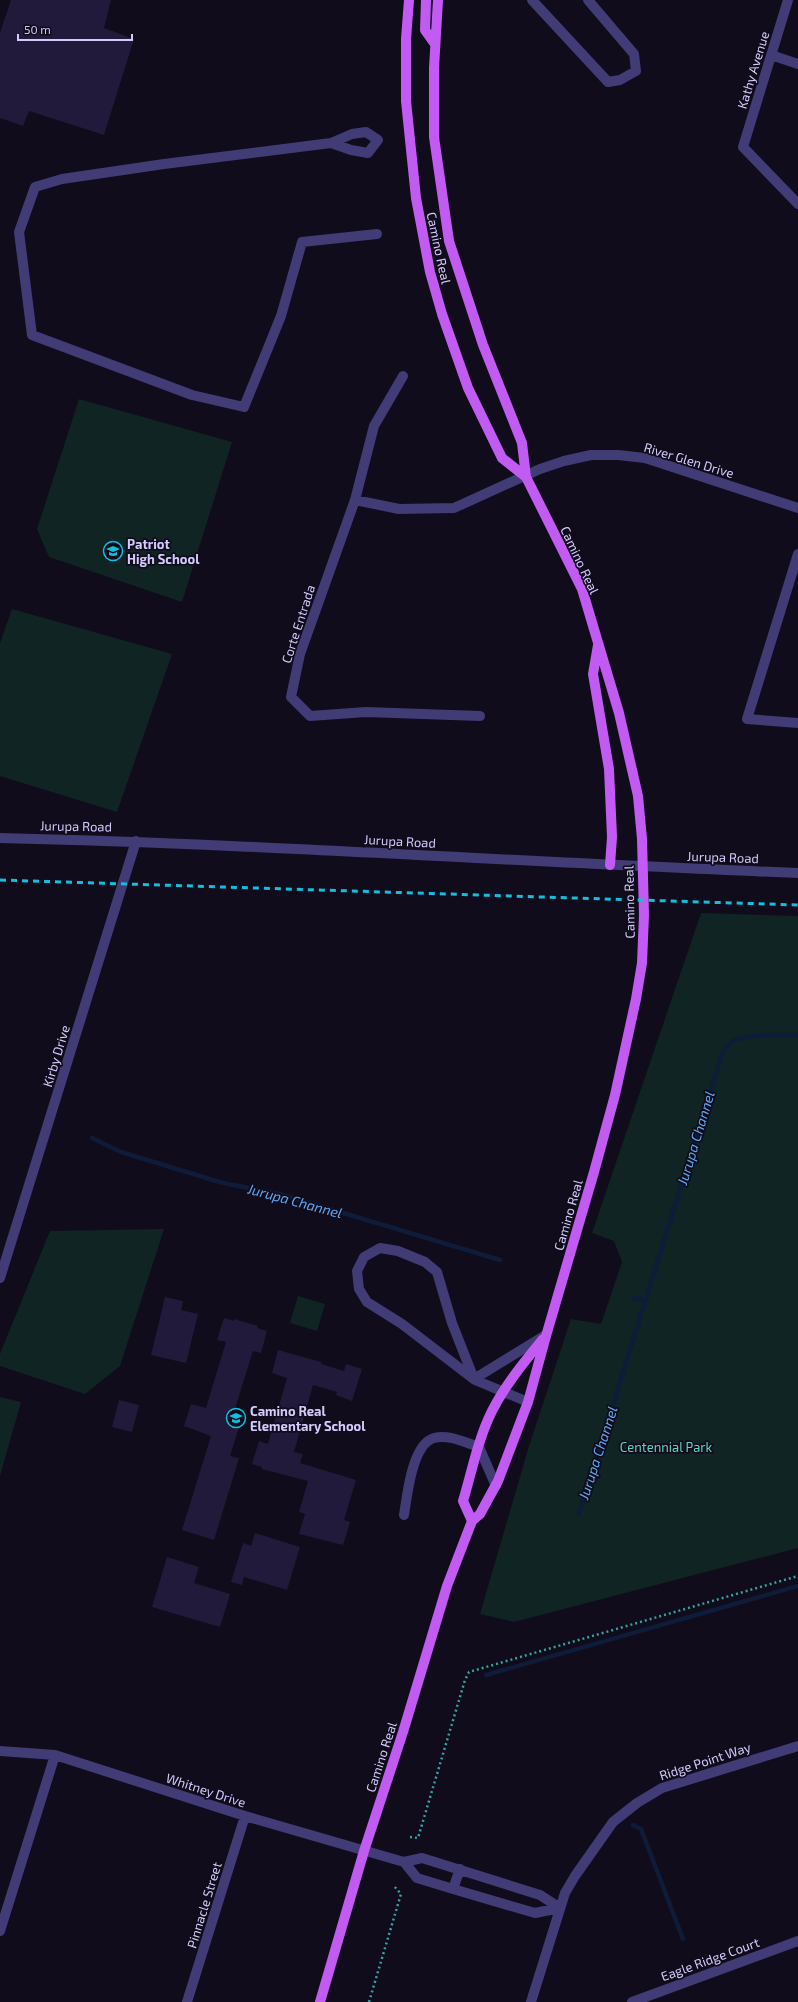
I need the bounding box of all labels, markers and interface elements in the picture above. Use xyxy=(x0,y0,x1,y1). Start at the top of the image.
scale bar xyxy=(18,16,132,42)
text: 50 m xyxy=(24,22,51,36)
street label: Kathy Avenue xyxy=(734,29,772,111)
street label: Camino Real xyxy=(424,211,454,285)
street label: River Glen Drive xyxy=(642,439,736,481)
street label: Camino Real xyxy=(557,524,603,597)
place label: Patriot High School xyxy=(127,536,200,567)
school or university icon: Patriot High School xyxy=(102,540,124,562)
street label: Corte Entrada xyxy=(278,583,318,665)
street label: Jurupa Road xyxy=(40,817,112,835)
street label: Jurupa Road xyxy=(364,831,436,851)
street label: Jurupa Road xyxy=(687,848,759,866)
street label: Camino Real xyxy=(620,865,638,939)
street label: Kirby Drive xyxy=(39,1023,73,1089)
water label: Jurupa Channel xyxy=(673,1089,718,1188)
street label: Camino Real xyxy=(550,1178,586,1252)
water label: Jurupa Channel xyxy=(245,1179,344,1221)
place label: Camino Real Elementary School xyxy=(250,1403,366,1434)
water label: Jurupa Channel xyxy=(574,1404,621,1503)
school or university icon: Camino Real Elementary School xyxy=(225,1407,247,1429)
park label: Centennial Park xyxy=(620,1439,713,1455)
street label: Camino Real xyxy=(362,1720,400,1794)
street label: Ridge Point Way xyxy=(657,1739,753,1783)
street label: Whitney Drive xyxy=(164,1770,248,1810)
street label: Pinnacle Street xyxy=(183,1860,225,1950)
street label: Eagle Ridge Court xyxy=(659,1934,761,1984)

